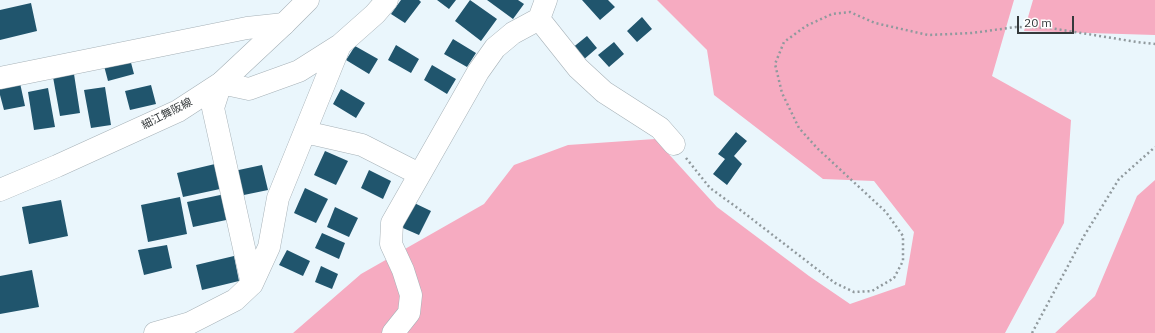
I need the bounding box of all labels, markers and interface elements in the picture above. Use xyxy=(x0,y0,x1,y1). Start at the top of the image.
scale bar xyxy=(1019,8,1076,34)
text: 20 m xyxy=(1024,15,1052,30)
street label: 細江舞阪線 xyxy=(140,96,194,132)

